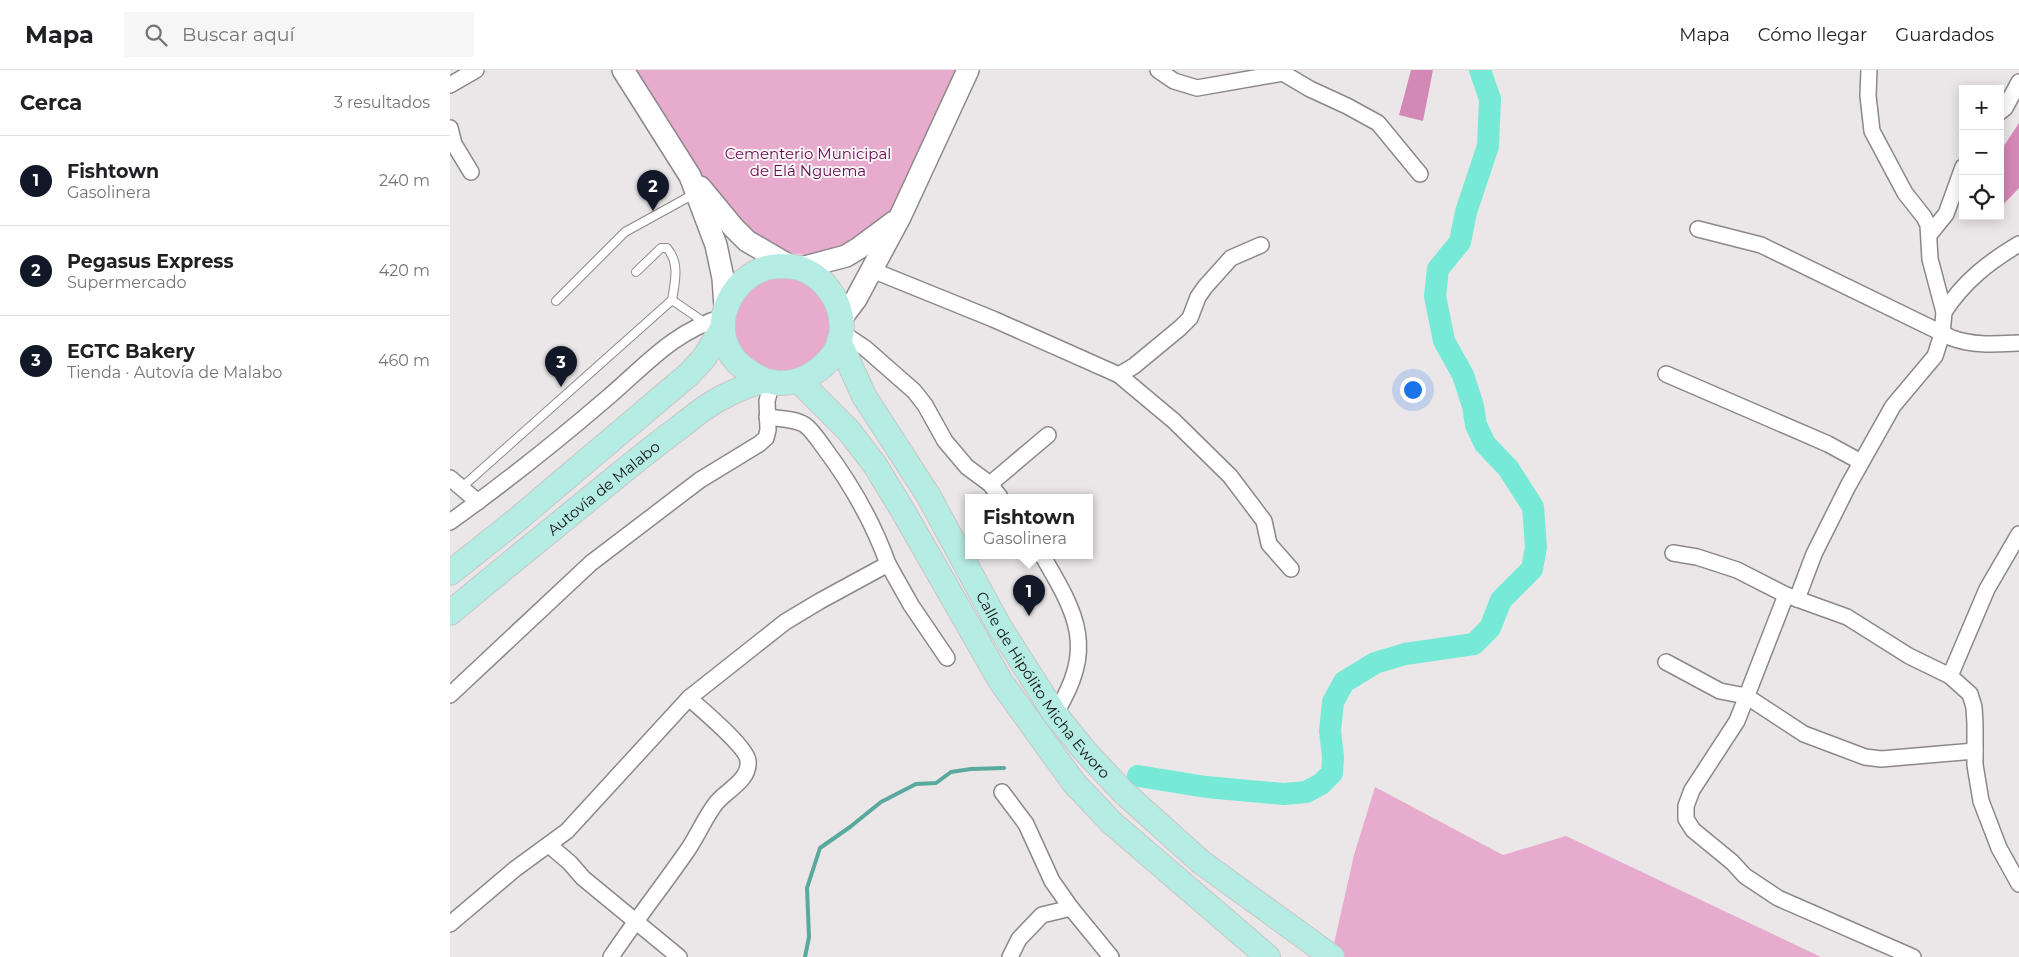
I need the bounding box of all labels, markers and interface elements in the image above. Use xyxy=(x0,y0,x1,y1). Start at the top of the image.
search box xyxy=(124,12,474,57)
text: Mapa xyxy=(25,20,94,49)
icon: search xyxy=(142,21,170,49)
text: Buscar aquí xyxy=(182,23,295,46)
text: Mapa xyxy=(1679,24,1730,46)
text: Cómo llegar xyxy=(1758,24,1867,46)
text: Guardados xyxy=(1895,24,1994,46)
map controls xyxy=(1959,85,2004,220)
button: + xyxy=(1959,85,2004,130)
text: Cerca xyxy=(20,90,82,115)
text: 3 resultados xyxy=(334,93,430,112)
button: − xyxy=(1959,130,2004,175)
park label: Cementerio Municipal de Elá Nguema xyxy=(725,144,891,180)
text: Fishtown xyxy=(67,160,159,183)
pin: 2 xyxy=(637,170,669,211)
text: 1 xyxy=(33,171,39,190)
text: 240 m xyxy=(379,171,430,190)
button: locate xyxy=(1959,175,2004,220)
text: Gasolinera xyxy=(67,183,151,202)
text: Pegasus Express xyxy=(67,250,234,273)
text: 2 xyxy=(31,261,41,280)
text: 420 m xyxy=(379,261,430,280)
text: Supermercado xyxy=(67,273,187,292)
text: EGTC Bakery xyxy=(67,340,195,363)
pin: 3 xyxy=(545,346,577,387)
text: 3 xyxy=(31,351,41,370)
text: 460 m xyxy=(378,351,430,370)
text: Tienda · Autovía de Malabo xyxy=(67,363,282,382)
your location xyxy=(1400,377,1426,403)
street label: Autovía de Malabo xyxy=(543,436,663,539)
popup xyxy=(965,494,1093,559)
text: Fishtown xyxy=(983,506,1075,529)
text: Gasolinera xyxy=(983,529,1067,548)
pin: 1 xyxy=(1013,575,1045,616)
street label: Calle de Hipólito Micha Eworo xyxy=(972,588,1115,782)

